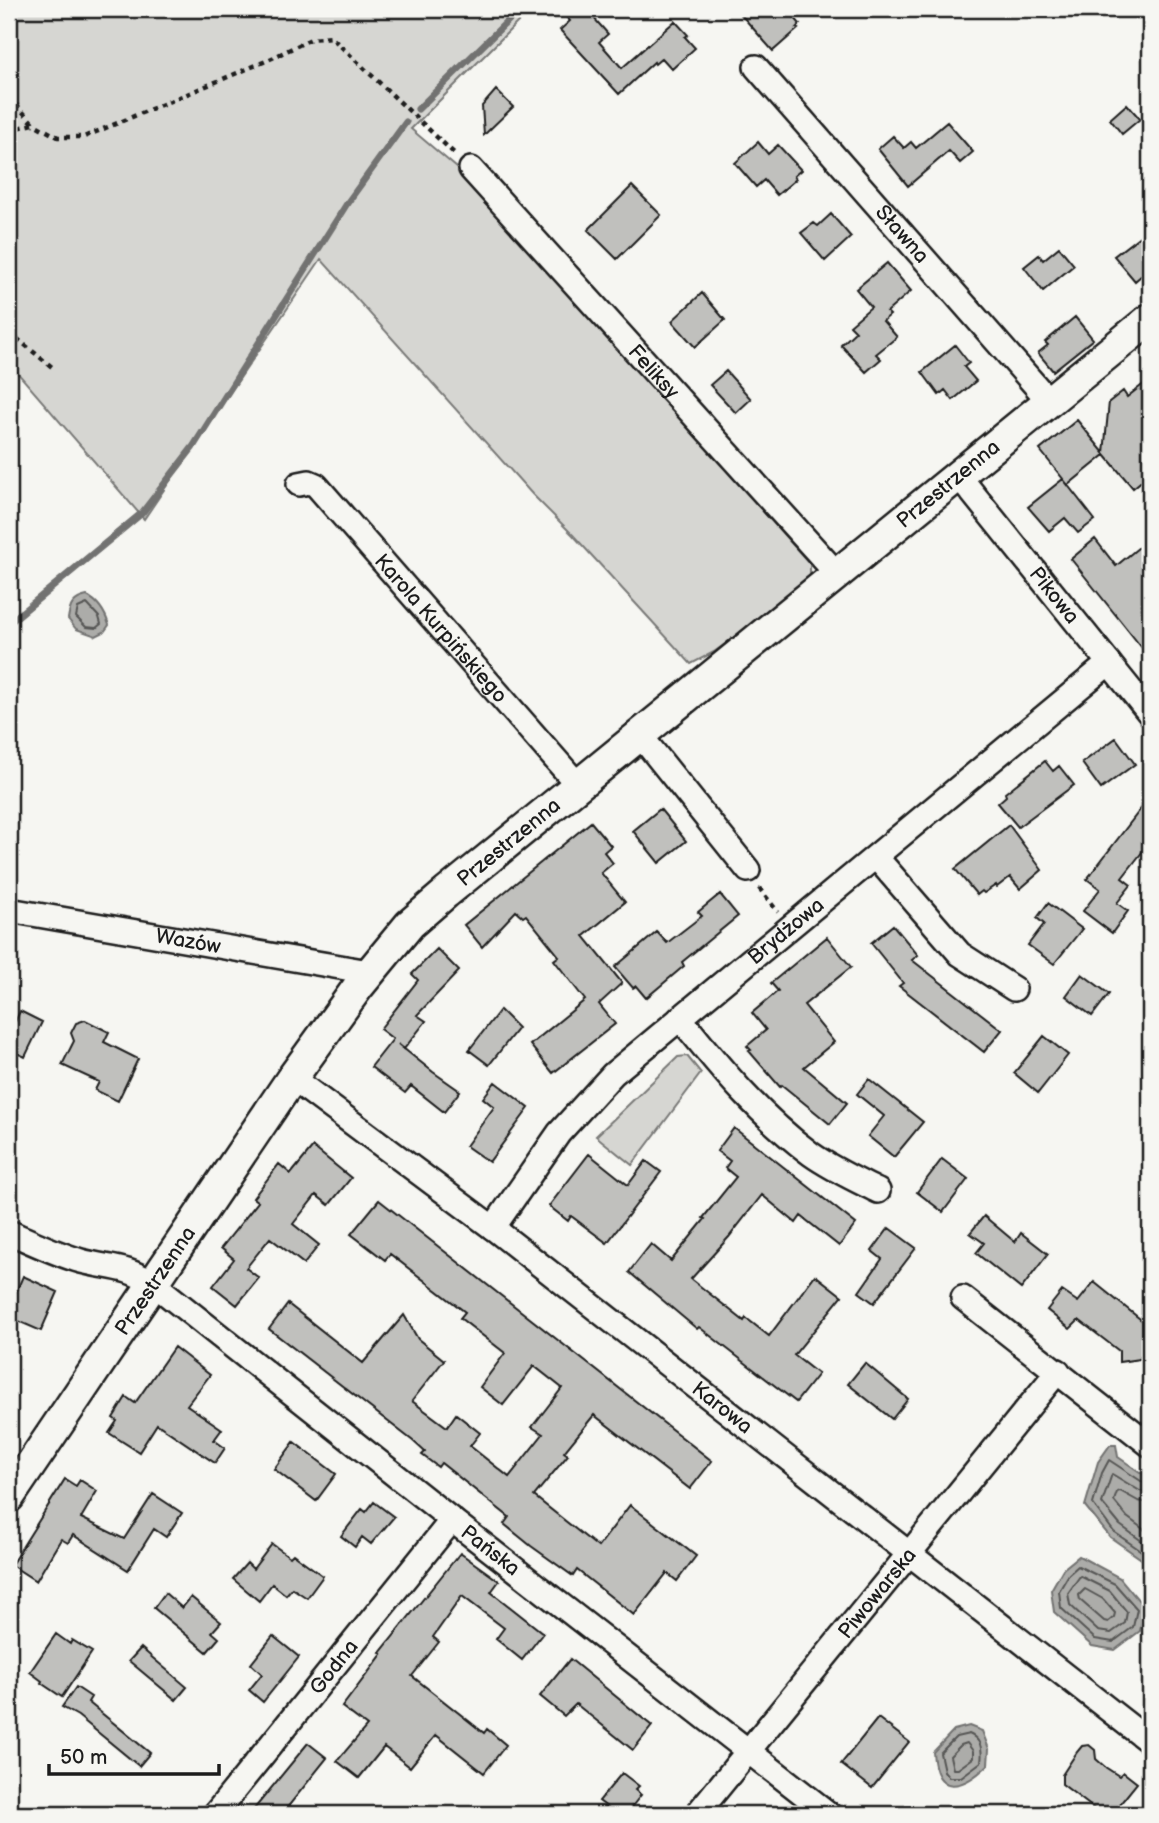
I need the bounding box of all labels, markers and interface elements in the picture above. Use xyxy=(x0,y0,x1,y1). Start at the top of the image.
street label: Sławna xyxy=(870,200,934,268)
street label: Feliksy xyxy=(623,340,685,404)
street label: Przestrzenna xyxy=(892,435,1005,534)
street label: Karola Kurpińskiego xyxy=(369,549,513,708)
street label: Pikowa xyxy=(1024,562,1084,629)
street label: Przestrzenna xyxy=(452,793,566,892)
street label: Brydżowa xyxy=(743,892,829,970)
street label: Wazów xyxy=(154,923,223,959)
street label: Przestrzenna xyxy=(110,1222,201,1340)
street label: Karowa xyxy=(687,1376,757,1439)
street label: Pańska xyxy=(456,1520,525,1581)
street label: Piwowarska xyxy=(833,1543,922,1644)
street label: Godna xyxy=(304,1635,364,1700)
scale bar xyxy=(49,1732,219,1776)
text: 50 m xyxy=(60,1745,107,1770)

